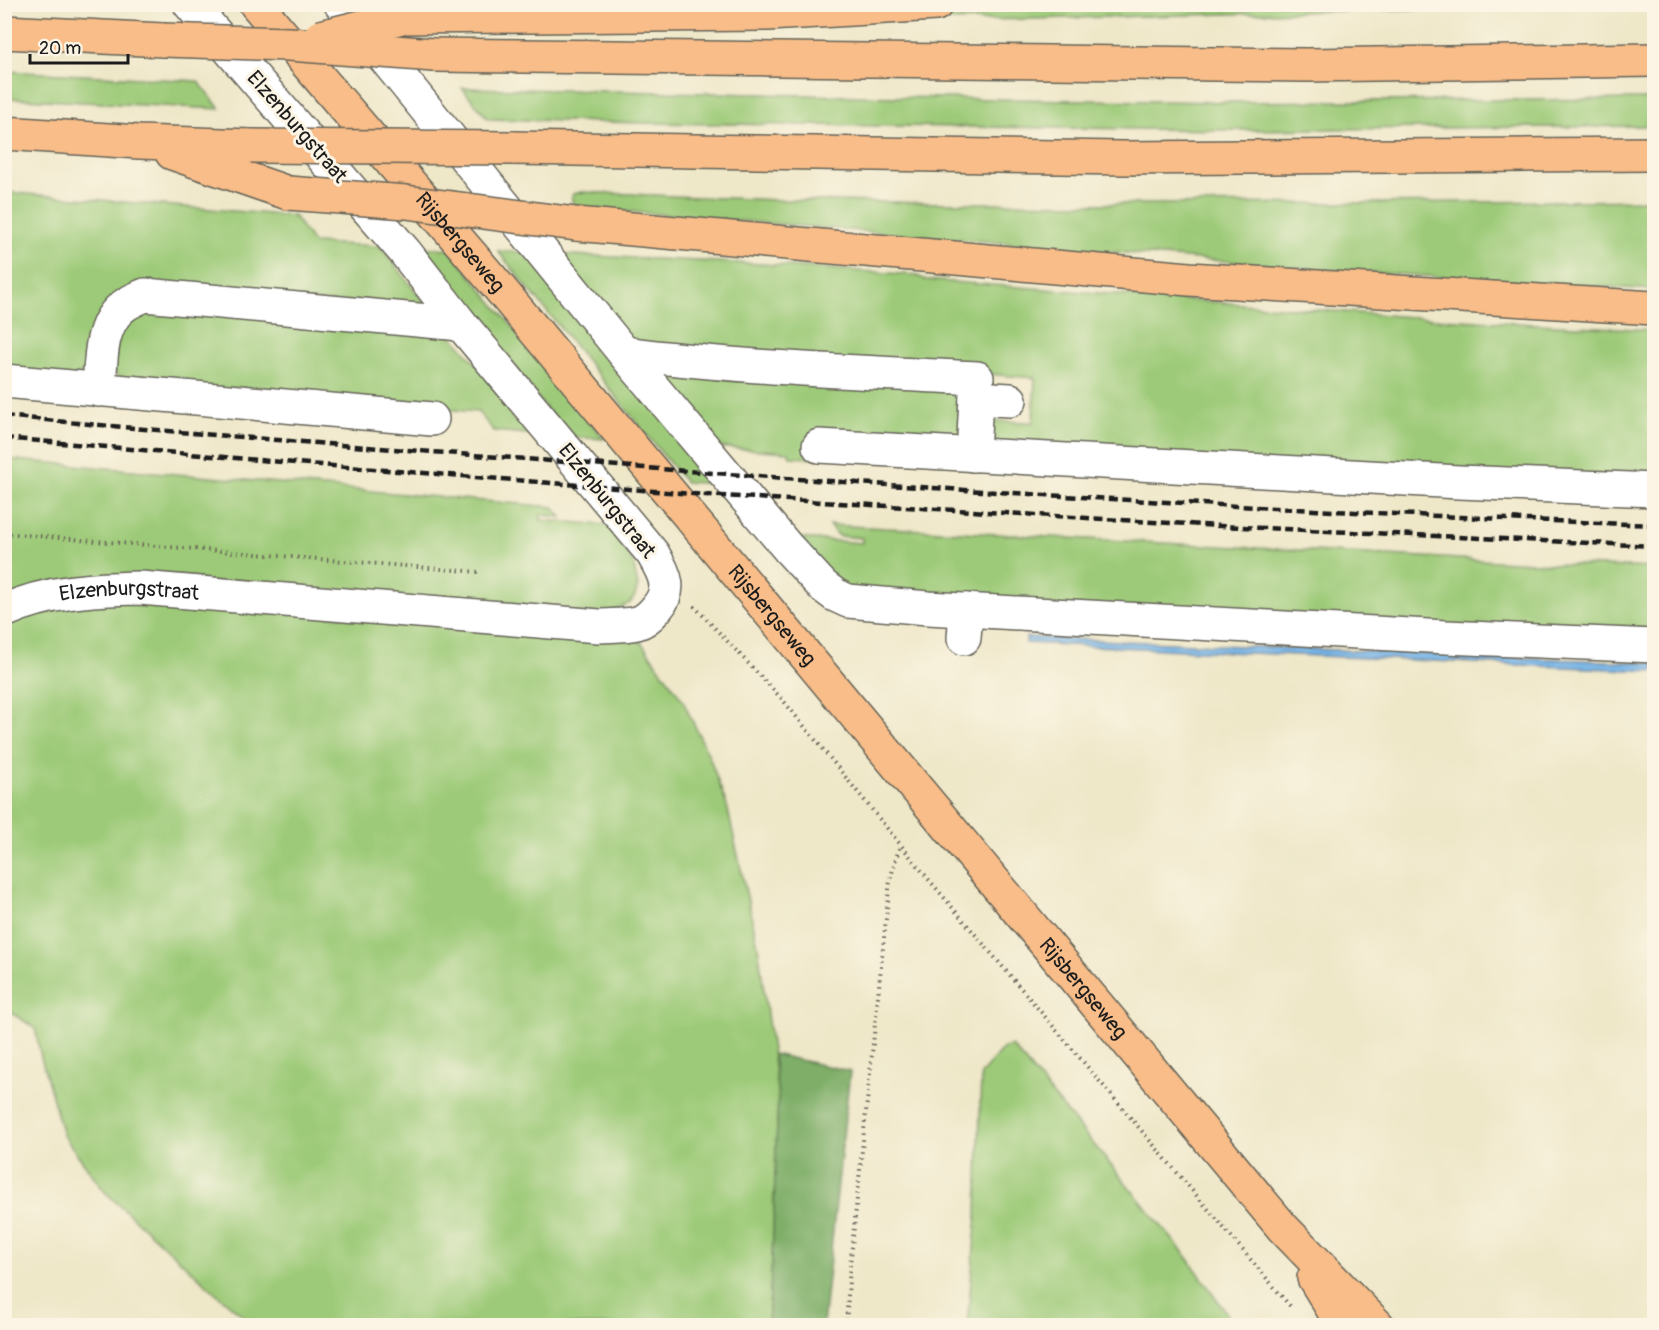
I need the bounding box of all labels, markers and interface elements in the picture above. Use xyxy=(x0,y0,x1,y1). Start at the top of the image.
scale bar xyxy=(30,27,128,65)
text: 20 m xyxy=(39,37,81,60)
street label: Elzenburgstraat xyxy=(241,65,354,189)
street label: Rijsbergseweg xyxy=(410,186,511,298)
street label: Elzenburgstraat xyxy=(552,438,662,564)
street label: Rijsbergseweg xyxy=(722,559,822,672)
street label: Elzenburgstraat xyxy=(57,574,201,608)
street label: Rijsbergseweg xyxy=(1033,932,1133,1045)

